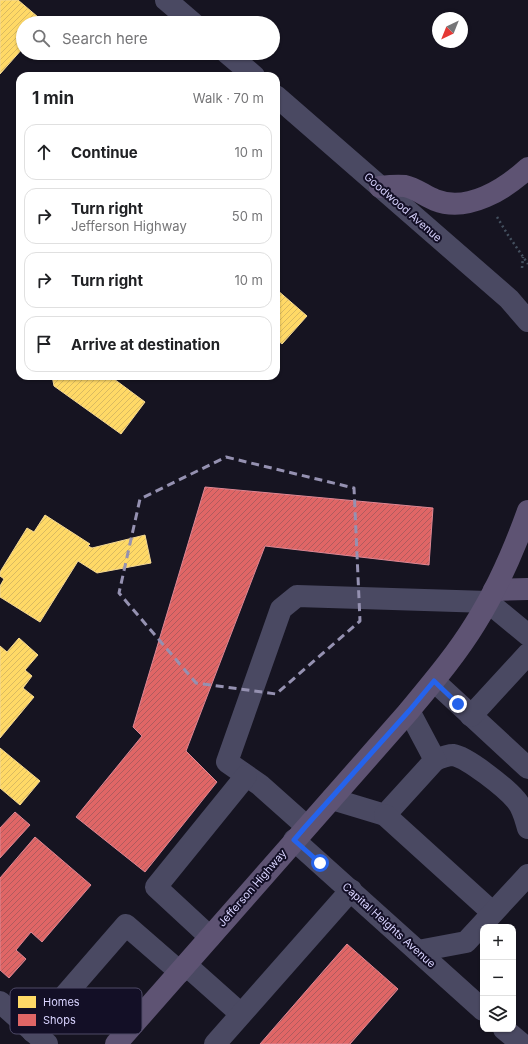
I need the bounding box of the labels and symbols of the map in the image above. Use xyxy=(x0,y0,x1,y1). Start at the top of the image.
north arrow xyxy=(432,12,468,48)
street label: Goodwood Avenue xyxy=(361,169,445,245)
route end xyxy=(449,695,467,713)
street label: Jefferson Highway xyxy=(215,846,289,930)
route start xyxy=(311,854,329,872)
street label: Capital Heights Avenue xyxy=(339,879,439,971)
legend xyxy=(10,988,142,1034)
text: Homes xyxy=(43,995,80,1009)
text: Shops xyxy=(43,1013,76,1027)

